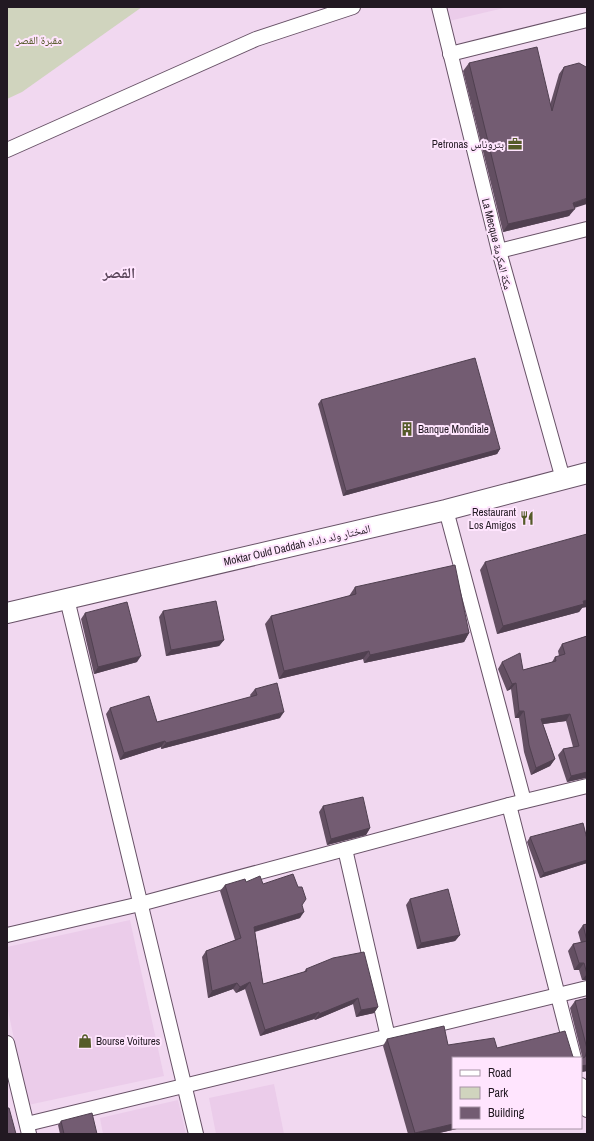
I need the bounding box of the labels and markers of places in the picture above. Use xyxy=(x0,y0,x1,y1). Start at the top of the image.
office icon: Petronas بتروناس xyxy=(507,136,523,152)
place label: Petronas بتروناس xyxy=(432,137,504,151)
building icon: Banque Mondiale xyxy=(399,421,415,437)
place label: Banque Mondiale xyxy=(418,422,489,436)
place label: Restaurant Los Amigos xyxy=(469,505,516,532)
restaurant icon: Restaurant Los Amigos xyxy=(519,510,535,526)
shop icon: Bourse Voitures xyxy=(77,1033,93,1049)
place label: Bourse Voitures xyxy=(96,1034,161,1048)

